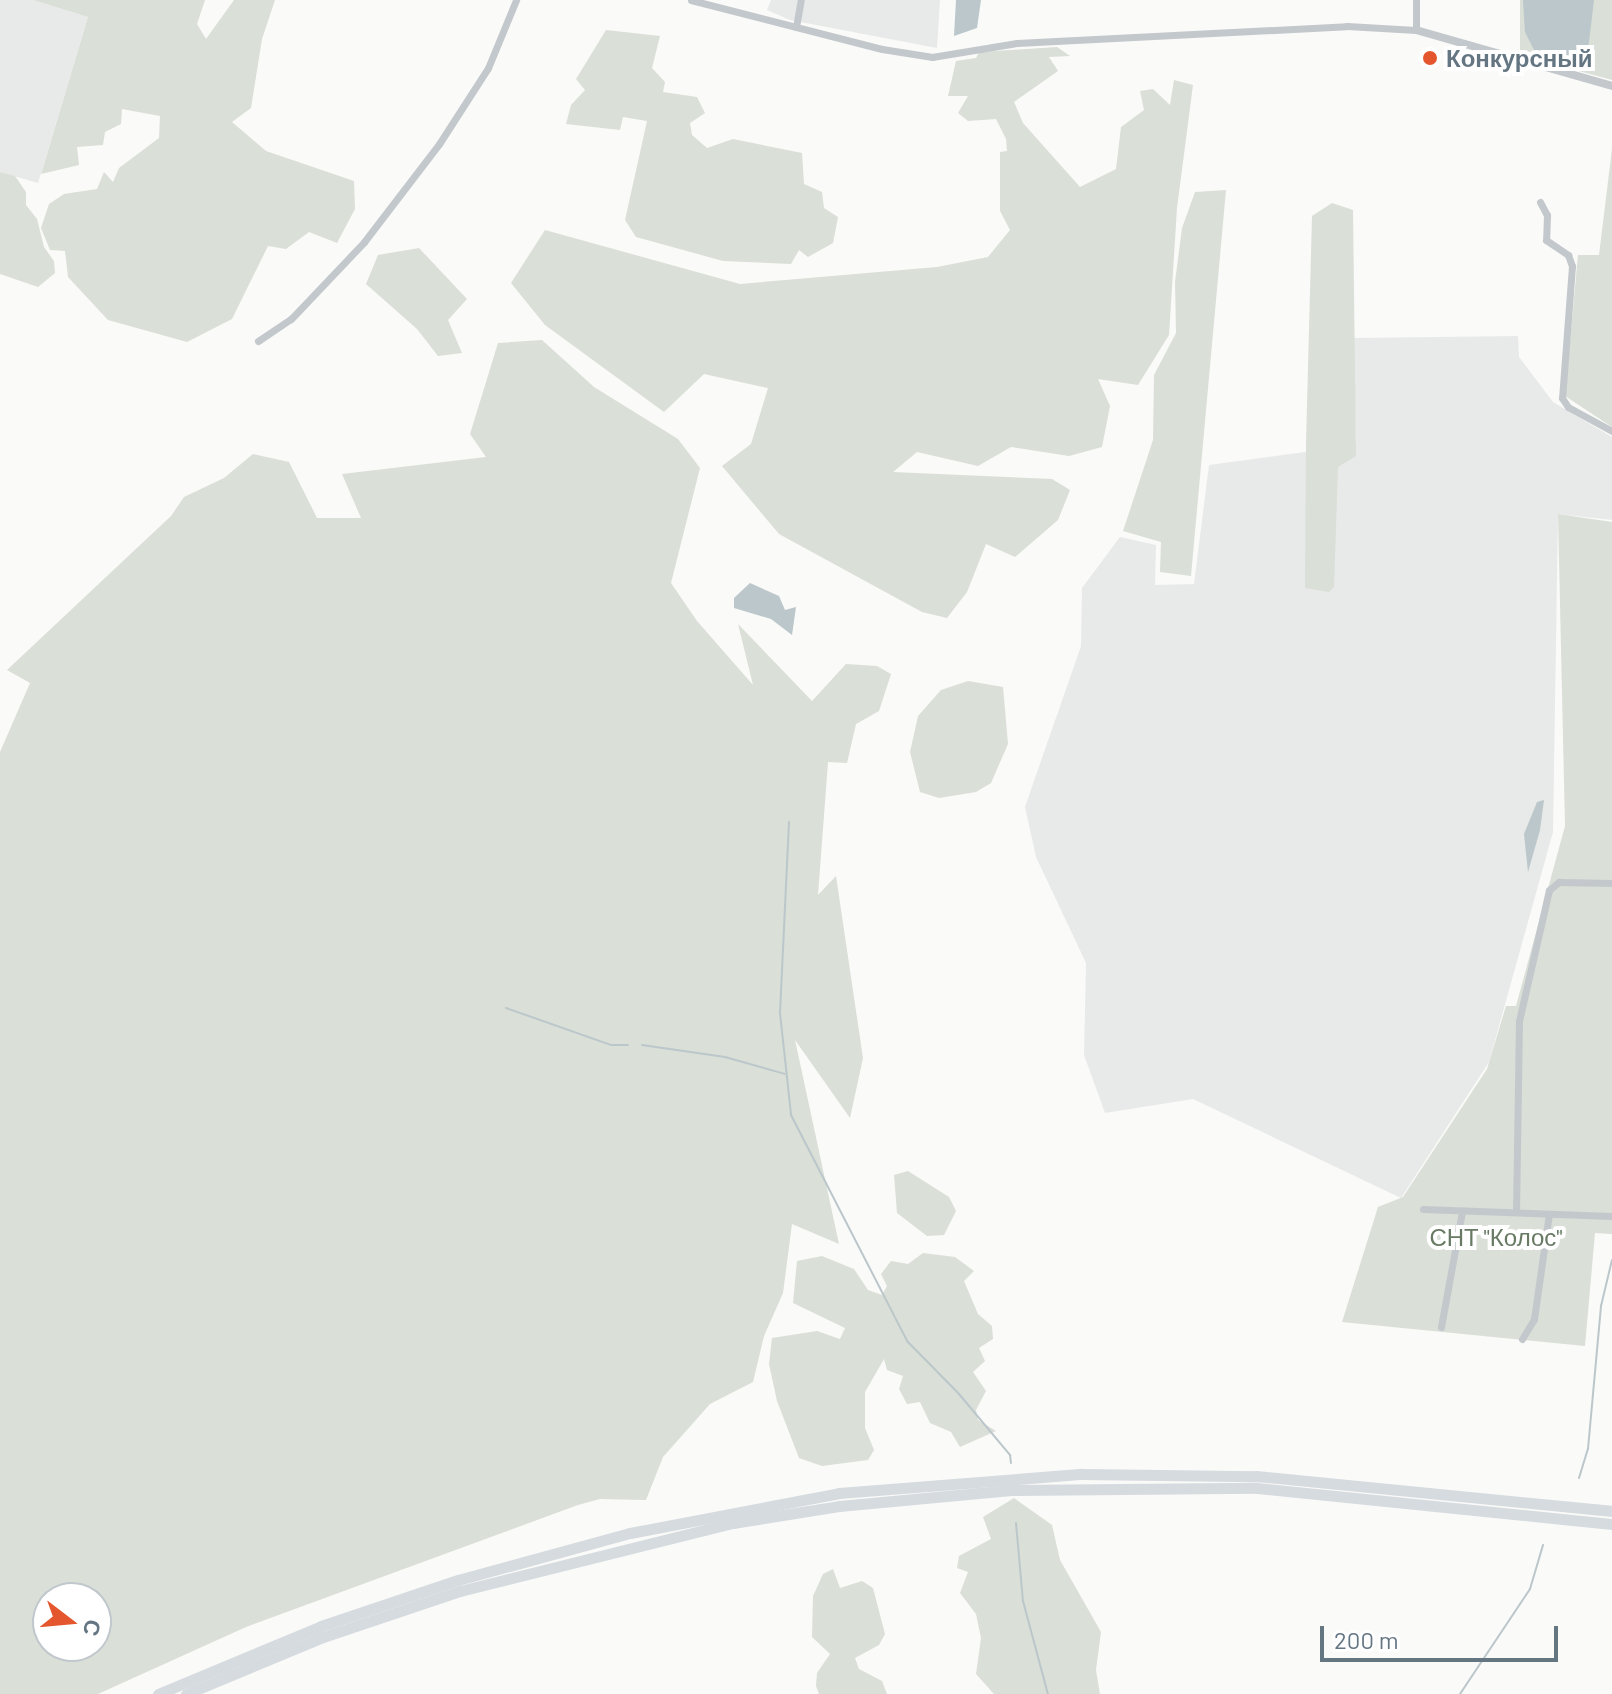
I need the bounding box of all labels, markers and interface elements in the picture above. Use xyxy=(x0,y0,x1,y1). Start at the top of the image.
place label: Конкурсный xyxy=(1446,44,1593,72)
marker: Конкурсный xyxy=(1421,49,1439,67)
park label: СНТ "Колос" xyxy=(1429,1223,1563,1251)
north arrow xyxy=(32,1582,112,1662)
scale bar xyxy=(1324,1610,1562,1660)
text: С xyxy=(78,1617,108,1639)
text: 200 m xyxy=(1334,1625,1399,1654)

